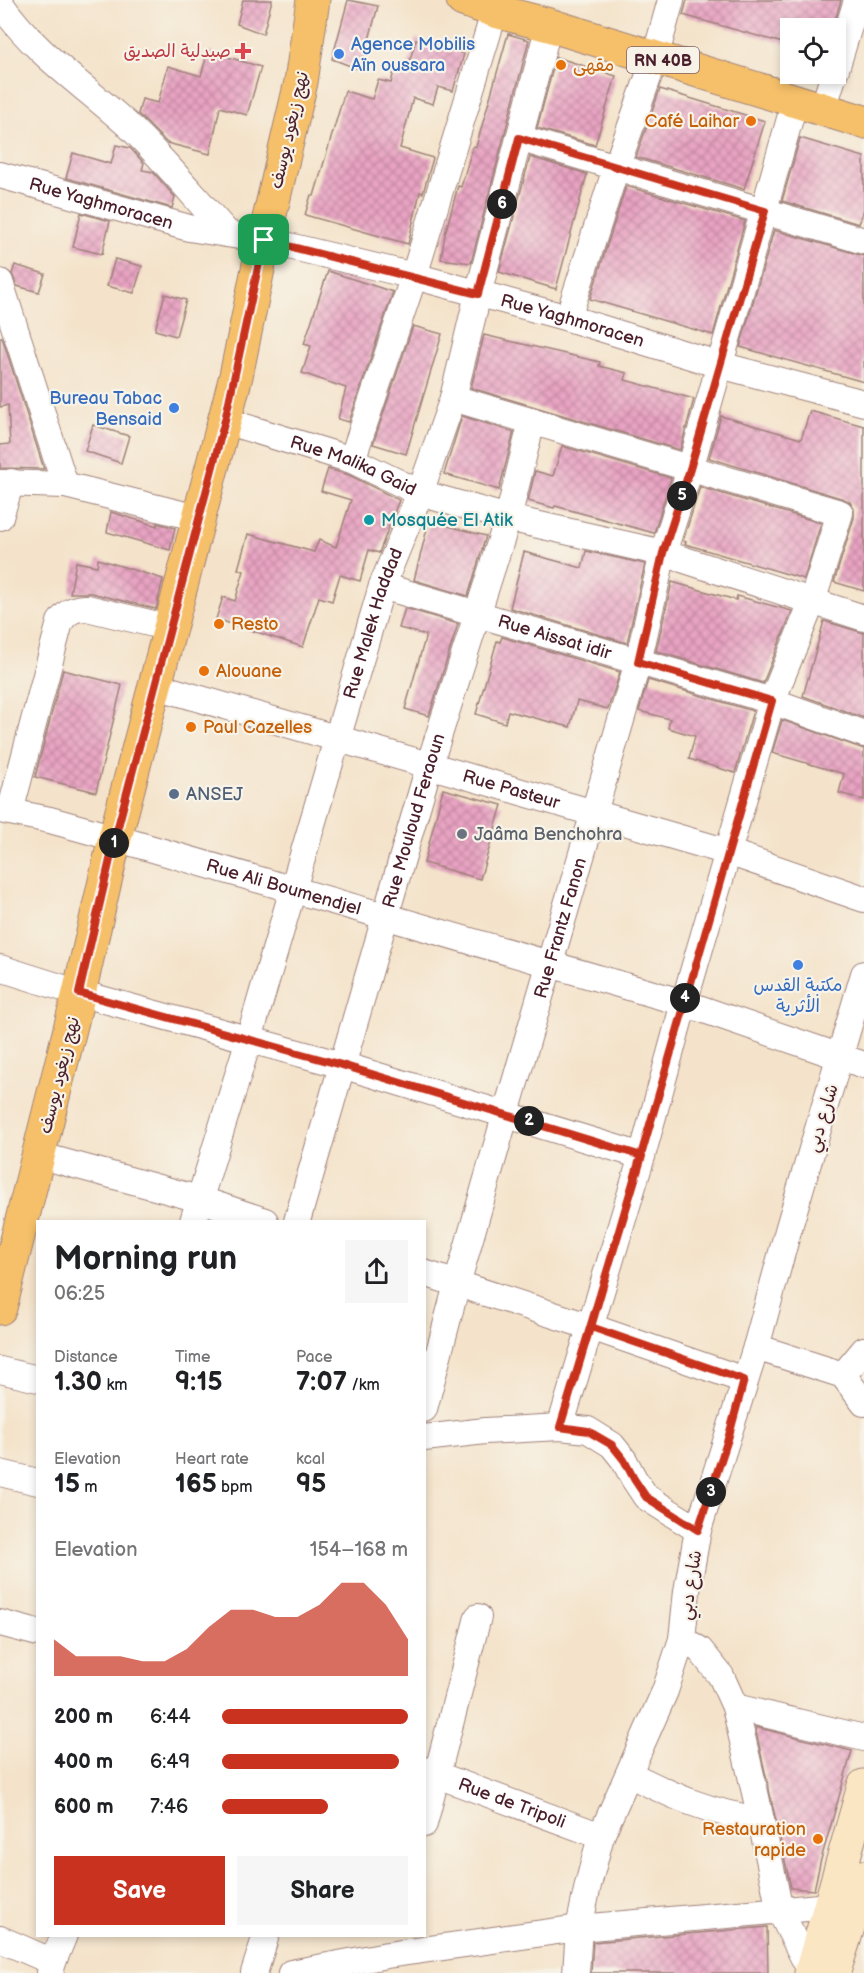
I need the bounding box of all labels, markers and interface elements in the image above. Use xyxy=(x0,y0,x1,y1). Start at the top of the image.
map controls xyxy=(780,18,846,84)
button: locate xyxy=(780,18,846,84)
place label: Agence Mobilis Aïn oussara xyxy=(351,34,475,76)
place label: صيدلية الصديق xyxy=(123,41,231,62)
marker: صيدلية الصديق xyxy=(236,44,250,58)
marker: Agence Mobilis Aïn oussara xyxy=(332,47,346,61)
road number: RN 40B xyxy=(627,47,699,73)
place label: مقهى xyxy=(573,55,614,76)
marker: مقهى xyxy=(554,58,568,72)
street label: نهج زيغود يوسف xyxy=(266,69,314,191)
place label: Café Laihar xyxy=(645,111,739,132)
marker: Café Laihar xyxy=(744,114,758,128)
street label: Rue Yaghmoracen xyxy=(27,174,175,234)
pin: 6 xyxy=(487,189,517,219)
text: 6 xyxy=(497,194,507,213)
pin xyxy=(238,214,289,265)
icon: arrive xyxy=(247,223,280,256)
street label: Rue Yaghmoracen xyxy=(498,290,647,352)
place label: Bureau Tabac Bensaid xyxy=(49,388,162,430)
marker: Bureau Tabac Bensaid xyxy=(167,401,181,415)
street label: Rue Malika Gaid xyxy=(288,432,420,501)
pin: 5 xyxy=(667,481,697,511)
text: 5 xyxy=(677,486,687,505)
place label: Mosquée El Atik xyxy=(381,510,513,531)
marker: Mosquée El Atik xyxy=(362,513,376,527)
street label: Rue Malek Haddad xyxy=(339,545,407,701)
street label: Rue Aissat idir xyxy=(495,611,614,664)
place label: Resto xyxy=(231,614,279,635)
marker: Resto xyxy=(212,617,226,631)
place label: Alouane xyxy=(216,661,282,682)
marker: Alouane xyxy=(197,664,211,678)
place label: Paul Cazelles xyxy=(203,717,312,738)
marker: Paul Cazelles xyxy=(184,720,198,734)
street label: Rue Mouloud Feraoun xyxy=(378,731,450,910)
street label: Rue Pasteur xyxy=(460,766,563,814)
place label: ANSEJ xyxy=(186,784,243,805)
marker: ANSEJ xyxy=(167,787,181,801)
place label: Jaâma Benchohra xyxy=(474,824,623,845)
marker: Jaâma Benchohra xyxy=(455,827,469,841)
pin: 1 xyxy=(99,828,129,858)
text: 1 xyxy=(111,833,117,852)
street label: Rue Ali Boumendjel xyxy=(204,855,363,920)
street label: Rue Frantz Fanon xyxy=(530,855,591,1001)
marker: مكتبة القدس الأثرية xyxy=(791,958,805,972)
place label: مكتبة القدس الأثرية xyxy=(753,975,843,1017)
pin: 4 xyxy=(670,983,700,1013)
text: 4 xyxy=(680,988,690,1007)
street label: نهج زيغود يوسف xyxy=(35,1014,85,1136)
street label: شارع دبي xyxy=(802,1081,848,1156)
pin: 2 xyxy=(514,1106,544,1136)
text: 2 xyxy=(524,1111,534,1130)
text: Morning run xyxy=(54,1239,237,1279)
button: share xyxy=(345,1240,408,1303)
text: 06:25 xyxy=(54,1282,105,1306)
text: Distance xyxy=(54,1348,118,1367)
text: Time xyxy=(175,1348,210,1367)
text: Pace xyxy=(296,1348,332,1367)
text: 1.30 xyxy=(54,1367,102,1398)
text: 9:15 xyxy=(175,1367,222,1398)
text: 7:07 xyxy=(296,1367,347,1398)
text: km xyxy=(102,1376,127,1395)
text: /km xyxy=(347,1376,380,1395)
text: Elevation xyxy=(54,1450,121,1469)
text: Heart rate xyxy=(175,1450,249,1469)
text: kcal xyxy=(296,1450,325,1469)
text: 15 xyxy=(54,1469,80,1500)
text: 165 xyxy=(175,1469,217,1500)
text: 95 xyxy=(296,1469,326,1500)
pin: 3 xyxy=(696,1477,726,1507)
text: m xyxy=(80,1478,98,1497)
text: bpm xyxy=(217,1478,253,1497)
text: 3 xyxy=(706,1482,716,1501)
text: Elevation xyxy=(54,1538,137,1562)
text: 154–168 m xyxy=(310,1538,408,1562)
street label: شارع دبي xyxy=(675,1549,711,1622)
text: 200 m xyxy=(54,1705,113,1729)
text: 6:44 xyxy=(150,1705,191,1729)
text: 400 m xyxy=(54,1750,113,1774)
text: 6:49 xyxy=(150,1750,190,1774)
street label: Rue de Tripoli xyxy=(455,1774,569,1833)
text: 600 m xyxy=(54,1795,114,1819)
text: 7:46 xyxy=(150,1795,188,1819)
place label: Restauration rapide xyxy=(702,1819,806,1861)
marker: Restauration rapide xyxy=(811,1832,825,1846)
button: Save xyxy=(54,1856,225,1925)
button: Share xyxy=(237,1856,408,1925)

